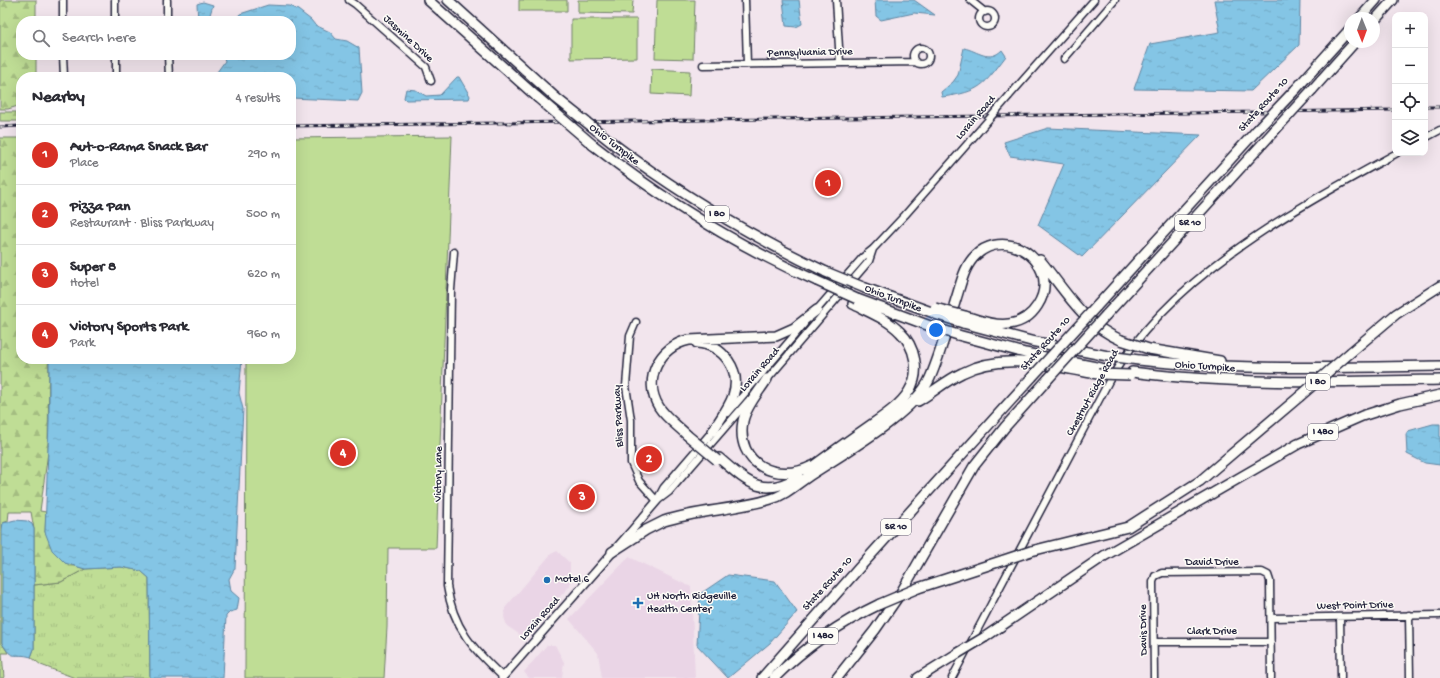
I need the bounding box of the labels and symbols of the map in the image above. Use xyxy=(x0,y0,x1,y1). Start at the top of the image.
north arrow xyxy=(1344,12,1380,48)
street label: Jasmine Drive xyxy=(381,13,436,65)
street label: Pennsylvania Drive xyxy=(766,46,853,60)
street label: State Route 10 xyxy=(1237,76,1291,134)
street label: Lorain Road xyxy=(954,93,999,142)
street label: Ohio Turnpike xyxy=(587,122,642,168)
pin: 1 xyxy=(815,168,841,198)
road number: I 80 xyxy=(705,206,729,222)
road number: SR 10 xyxy=(1175,215,1205,231)
street label: Ohio Turnpike xyxy=(863,283,924,315)
street label: State Route 10 xyxy=(1019,315,1073,373)
your location xyxy=(926,320,946,340)
street label: Lorain Road xyxy=(738,345,783,394)
street label: Chestnut Ridge Road xyxy=(1064,346,1122,438)
street label: Ohio Turnpike xyxy=(1175,359,1236,375)
road number: I 80 xyxy=(1306,374,1330,390)
street label: Bliss Parkway xyxy=(611,384,627,448)
road number: I 480 xyxy=(1308,424,1338,440)
pin: 4 xyxy=(330,438,356,468)
pin: 2 xyxy=(636,444,662,474)
street label: Victory Lane xyxy=(432,446,445,503)
pin: 3 xyxy=(569,482,595,512)
road number: SR 10 xyxy=(881,519,911,535)
street label: State Route 10 xyxy=(801,555,855,613)
street label: David Drive xyxy=(1184,557,1239,569)
place label: Motel 6 xyxy=(555,574,590,586)
marker: Motel 6 xyxy=(542,575,552,585)
place label: UH North Ridgeville Health Center xyxy=(647,591,737,616)
street label: Lorain Road xyxy=(517,594,564,643)
marker: UH North Ridgeville Health Center xyxy=(632,597,644,609)
street label: West Point Drive xyxy=(1317,599,1394,613)
street label: Davis Drive xyxy=(1138,604,1150,657)
street label: Clark Drive xyxy=(1187,626,1237,638)
road number: I 480 xyxy=(808,628,838,644)

